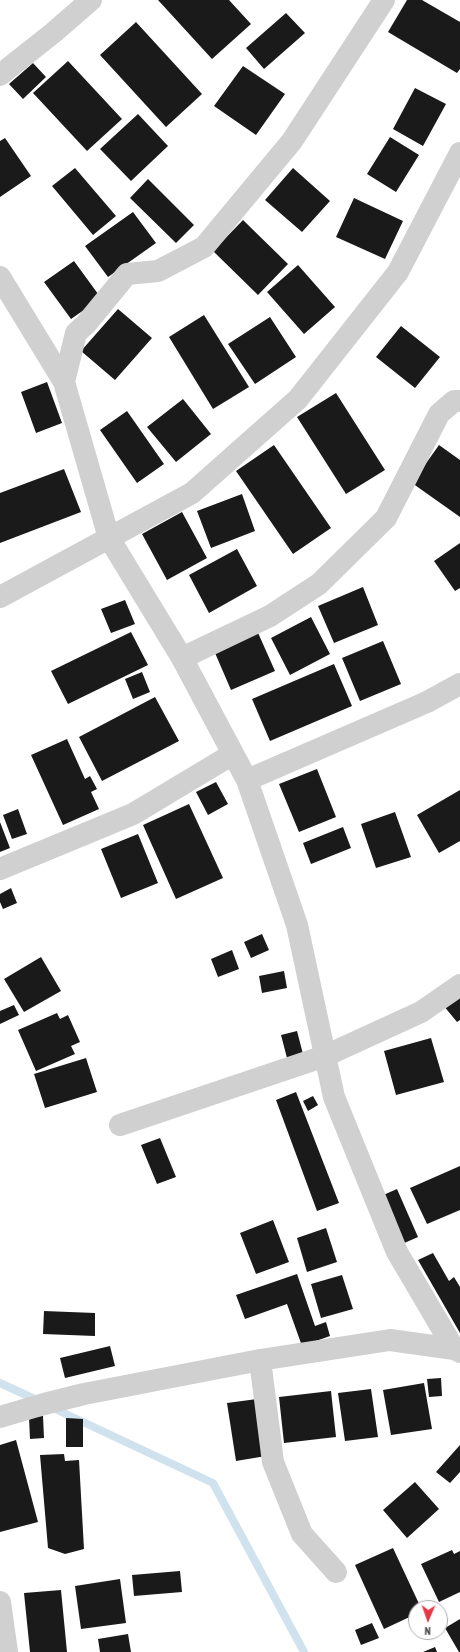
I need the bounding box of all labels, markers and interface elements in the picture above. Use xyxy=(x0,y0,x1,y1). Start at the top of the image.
north arrow xyxy=(408,1600,448,1640)
text: N xyxy=(424,1624,431,1638)

